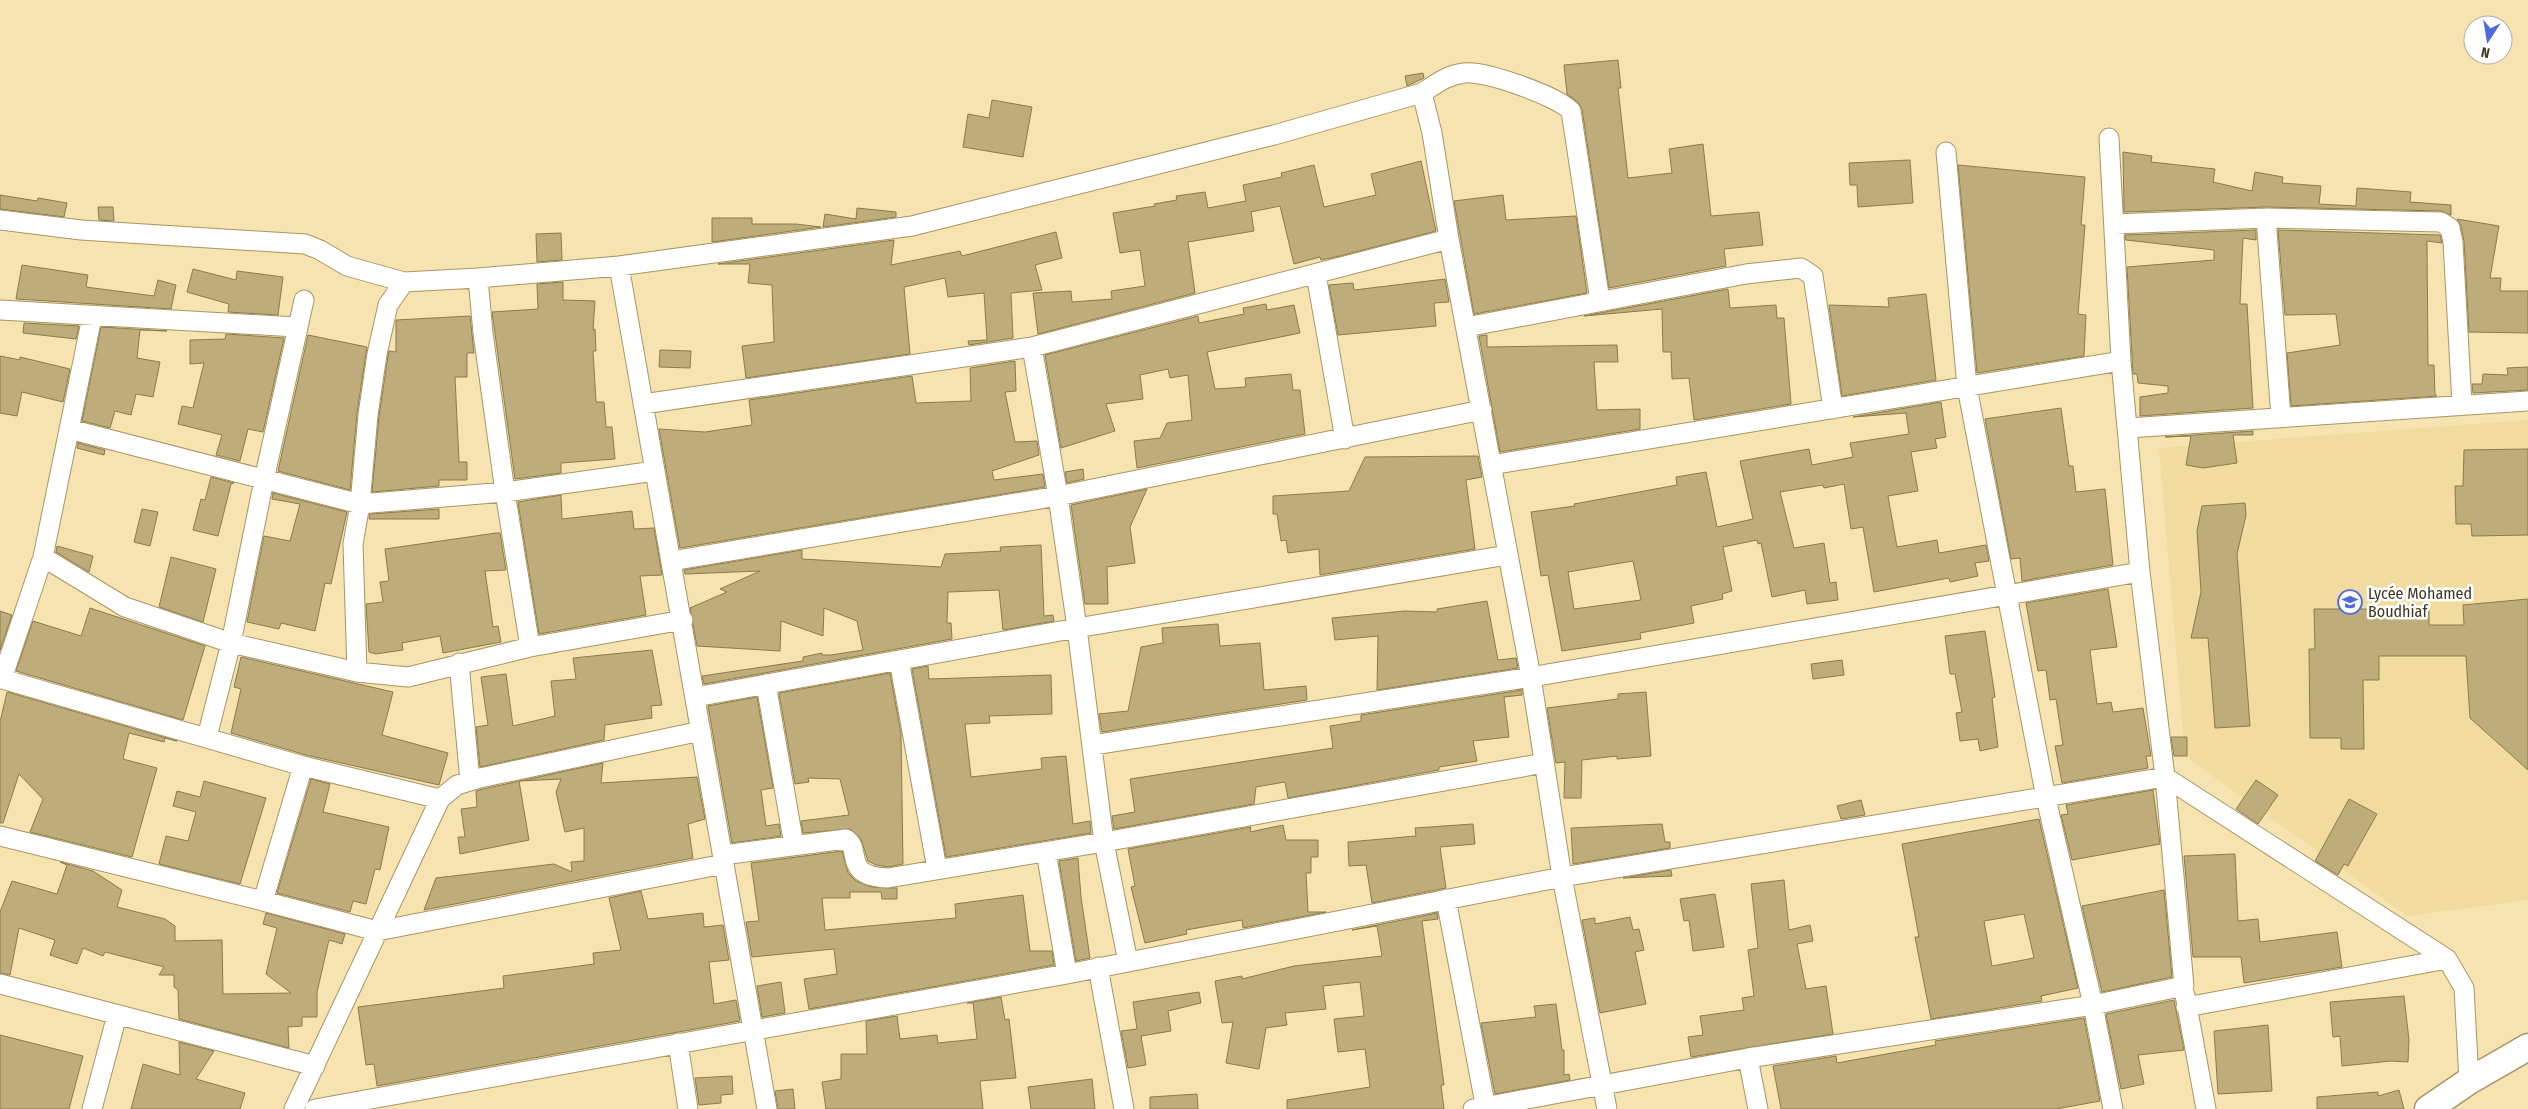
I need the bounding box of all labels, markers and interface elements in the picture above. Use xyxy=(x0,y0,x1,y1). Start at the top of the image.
north arrow xyxy=(2463,15,2513,65)
text: N xyxy=(2480,43,2491,61)
place label: Lycée Mohamed Boudhiaf xyxy=(2368,584,2472,621)
school or university icon: Lycée Mohamed Boudhiaf xyxy=(2337,589,2363,615)

